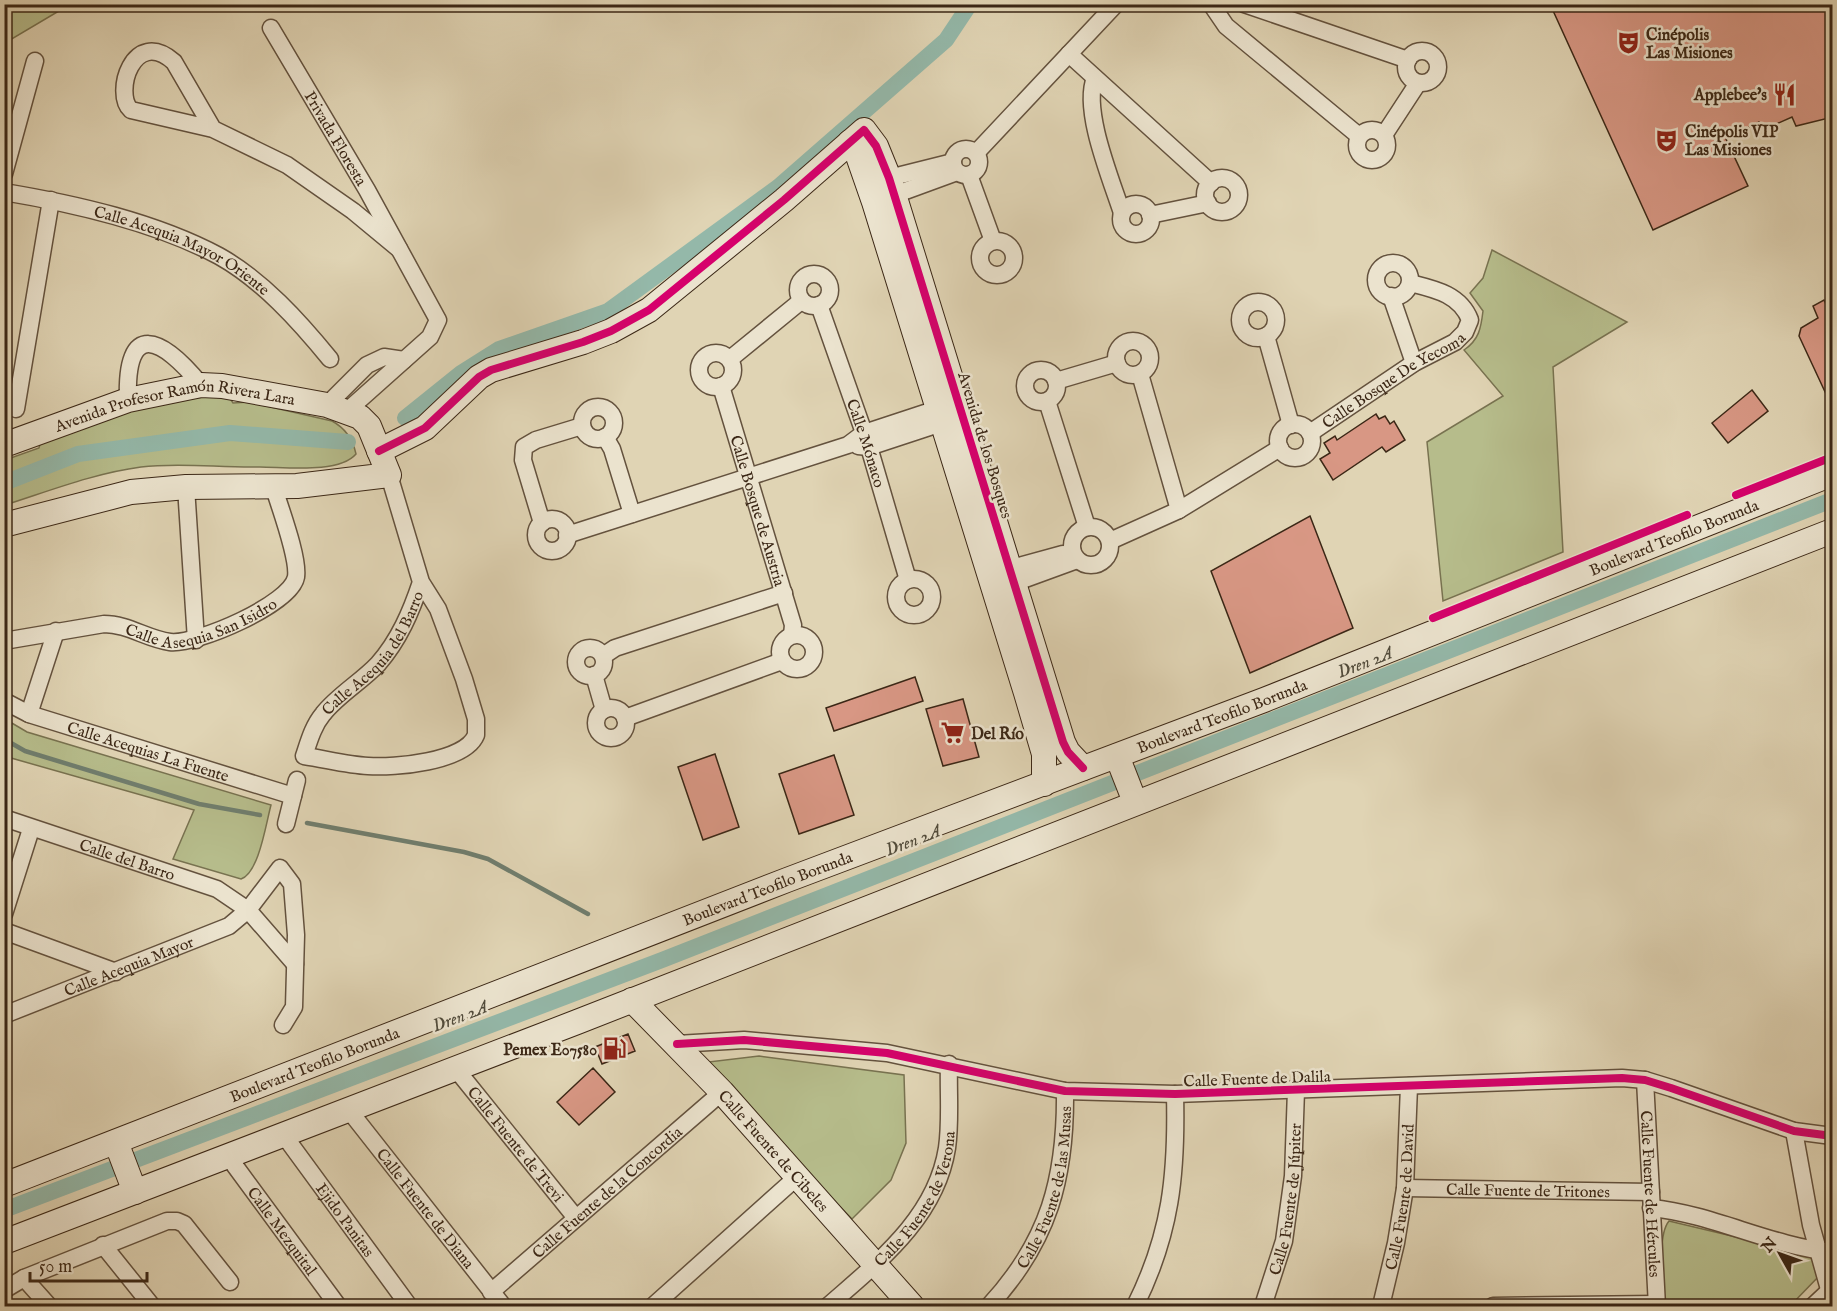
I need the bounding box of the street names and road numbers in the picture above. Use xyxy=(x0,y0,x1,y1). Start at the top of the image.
street label: Privada Floresta xyxy=(299,88,370,190)
street label: Calle Acequia Mayor Oriente xyxy=(92,203,273,301)
street label: Calle Bosque De Yecoma xyxy=(1319,329,1471,434)
street label: Avenida de los Bosques xyxy=(952,369,1016,522)
street label: Avenida Profesor Ramón Rivera Lara xyxy=(52,377,296,438)
street label: Calle Mónaco xyxy=(841,397,888,491)
street label: Calle Bosque de Austria xyxy=(724,433,789,589)
street label: Boulevard Teofilo Borunda xyxy=(1587,496,1762,582)
street label: Calle Acequia del Barro xyxy=(318,588,429,720)
street label: Calle Asequia San Isidro xyxy=(122,595,282,655)
street label: Boulevard Teofilo Borunda xyxy=(1135,676,1310,759)
street label: Calle Acequias La Fuente xyxy=(64,718,231,787)
street label: Calle del Barro xyxy=(76,836,177,886)
street label: Boulevard Teofilo Borunda xyxy=(680,848,856,932)
street label: Calle Acequia Mayor xyxy=(62,933,197,1002)
street label: Boulevard Teofilo Borunda xyxy=(227,1024,403,1108)
street label: Calle Fuente de Dalila xyxy=(1183,1067,1331,1093)
street label: Calle Fuente de Trevi xyxy=(462,1083,567,1207)
street label: Calle Fuente de Cibeles xyxy=(713,1087,832,1217)
street label: Calle Fuente de las Musas xyxy=(1014,1106,1077,1273)
street label: Calle Fuente de Hércules xyxy=(1635,1110,1663,1278)
street label: Calle Fuente de la Concordia xyxy=(529,1123,687,1264)
street label: Calle Fuente de Júpiter xyxy=(1266,1123,1307,1278)
street label: Calle Fuente de David xyxy=(1382,1123,1420,1272)
street label: Calle Fuente de Verona xyxy=(871,1130,961,1272)
street label: Calle Fuente de Diana xyxy=(371,1145,478,1273)
street label: Ejido Panitas xyxy=(310,1180,378,1262)
street label: Calle Fuente de Tritones xyxy=(1446,1181,1610,1203)
street label: Calle Mezquital xyxy=(242,1184,321,1281)

